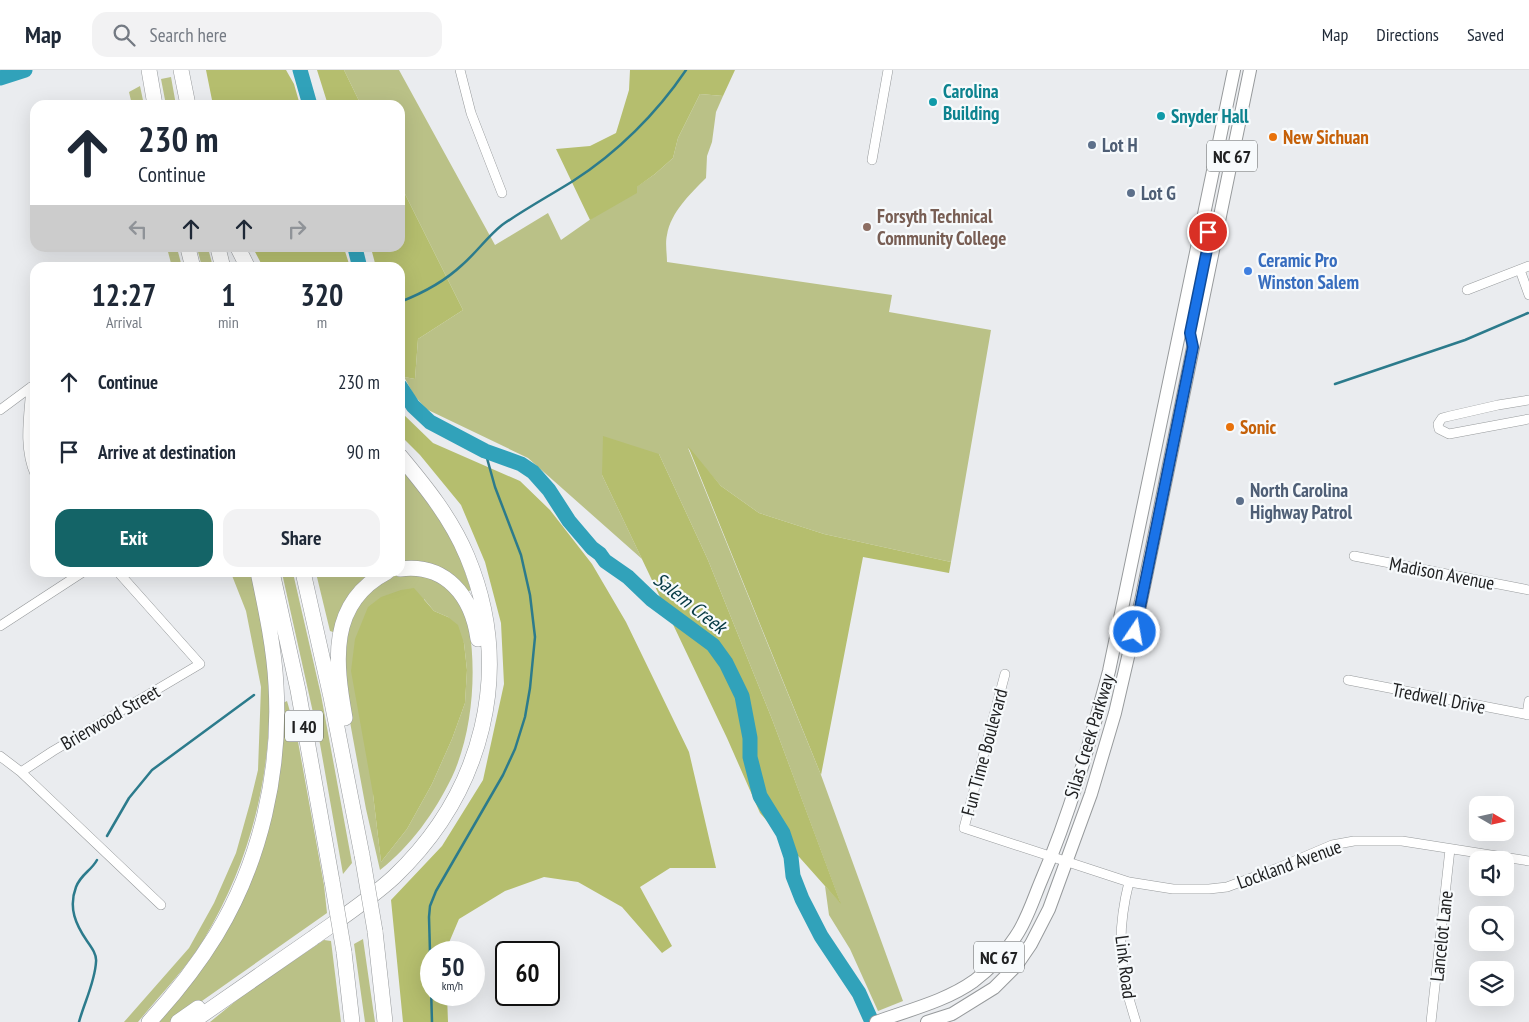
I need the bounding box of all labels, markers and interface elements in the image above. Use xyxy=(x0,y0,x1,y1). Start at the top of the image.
search box xyxy=(92,12,442,57)
text: Map xyxy=(25,19,62,50)
icon: search xyxy=(110,21,138,49)
text: Search here xyxy=(150,23,227,47)
text: Map xyxy=(1322,23,1348,46)
text: Directions xyxy=(1376,23,1439,46)
text: Saved xyxy=(1467,23,1504,46)
place label: Carolina Building xyxy=(943,79,999,125)
marker: Carolina Building xyxy=(927,96,939,108)
place label: Snyder Hall xyxy=(1171,104,1249,128)
marker: Snyder Hall xyxy=(1155,110,1167,122)
text: 230 m xyxy=(138,116,219,162)
icon: ahead xyxy=(55,120,120,185)
place label: New Sichuan xyxy=(1283,125,1369,149)
marker: New Sichuan xyxy=(1267,131,1279,143)
place label: Lot H xyxy=(1102,133,1138,157)
marker: Lot H xyxy=(1086,139,1098,151)
road number: NC 67 xyxy=(1207,140,1257,172)
text: Continue xyxy=(138,160,206,188)
place label: Lot G xyxy=(1141,181,1176,205)
marker: Lot G xyxy=(1125,187,1137,199)
place label: Forsyth Technical Community College xyxy=(877,204,1006,250)
pin xyxy=(1187,211,1229,253)
icon: left xyxy=(124,215,152,243)
icon: ahead xyxy=(177,215,205,243)
icon: ahead xyxy=(230,215,258,243)
icon: right xyxy=(283,215,311,243)
icon: arrive xyxy=(1194,218,1222,246)
marker: Forsyth Technical Community College xyxy=(861,221,873,233)
place label: Ceramic Pro Winston Salem xyxy=(1257,248,1359,294)
marker: Ceramic Pro Winston Salem xyxy=(1242,265,1254,277)
text: 12:27 xyxy=(92,275,156,314)
text: 1 xyxy=(221,275,236,314)
text: 320 xyxy=(300,275,343,314)
text: Arrival xyxy=(106,312,142,332)
text: min xyxy=(218,312,239,332)
text: m xyxy=(317,312,327,332)
icon: ahead xyxy=(55,368,83,396)
text: Continue xyxy=(98,370,158,394)
text: 230 m xyxy=(338,370,380,394)
place label: Sonic xyxy=(1240,415,1277,439)
marker: Sonic xyxy=(1224,421,1236,433)
icon: arrive xyxy=(55,438,83,466)
text: Arrive at destination xyxy=(98,440,236,464)
text: 90 m xyxy=(347,440,380,464)
place label: North Carolina Highway Patrol xyxy=(1250,478,1352,524)
marker: North Carolina Highway Patrol xyxy=(1234,495,1246,507)
button: Exit xyxy=(55,509,213,567)
button: Share xyxy=(223,509,380,567)
street label: Madison Avenue xyxy=(1387,551,1497,595)
water label: Salem Creek xyxy=(648,567,733,641)
position arrow xyxy=(1108,605,1160,657)
street label: Silas Creek Parkway xyxy=(1059,670,1120,801)
street label: Tredwell Drive xyxy=(1390,677,1488,719)
street label: Brierwood Street xyxy=(56,679,164,755)
street label: Fun Time Boulevard xyxy=(956,686,1012,818)
road number: I 40 xyxy=(285,710,323,741)
north arrow xyxy=(1469,796,1514,841)
map controls xyxy=(1469,796,1514,1006)
street label: Lockland Avenue xyxy=(1233,834,1345,894)
button: sound xyxy=(1469,851,1514,896)
street label: Lancelot Lane xyxy=(1424,889,1458,983)
button: search xyxy=(1469,906,1514,951)
street label: Link Road xyxy=(1110,934,1142,1000)
speed limit sign: 60 xyxy=(495,941,560,1006)
road number: NC 67 xyxy=(974,942,1024,972)
text: 50 xyxy=(441,951,464,983)
button: layers xyxy=(1469,961,1514,1006)
text: km/h xyxy=(442,978,463,993)

